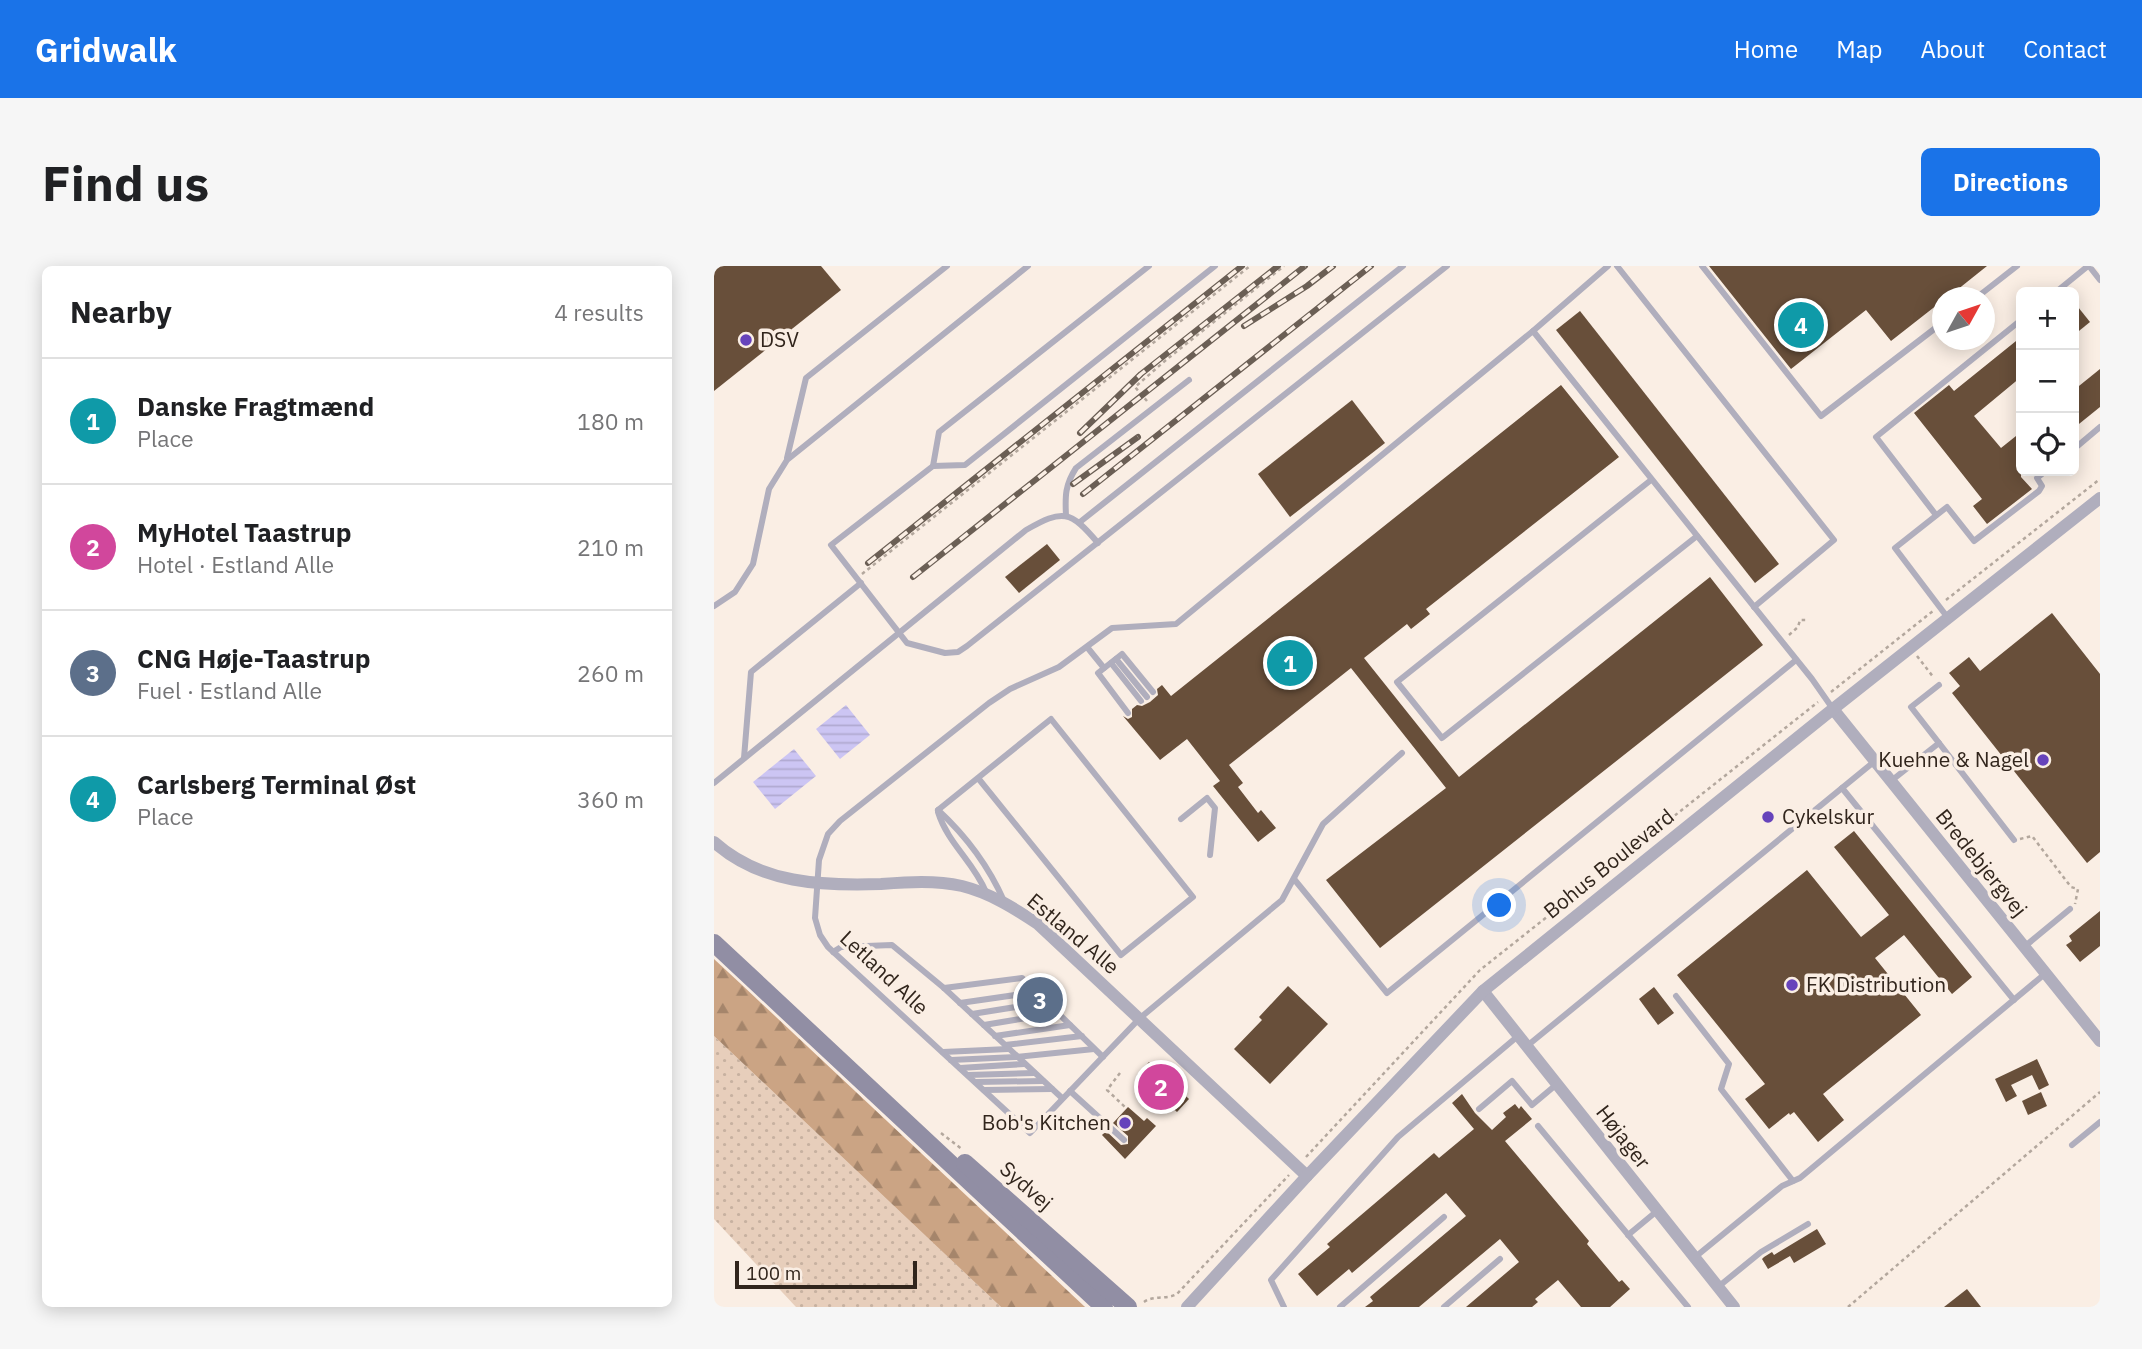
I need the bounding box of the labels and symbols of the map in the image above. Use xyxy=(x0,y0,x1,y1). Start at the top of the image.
north arrow xyxy=(1932,287,1995,350)
pin: 4 xyxy=(1778,299,1824,351)
place label: DSV xyxy=(760,325,799,353)
marker: DSV xyxy=(738,332,754,348)
pin: 1 xyxy=(1267,637,1313,689)
place label: Kuehne & Nagel xyxy=(1878,745,2029,773)
marker: Kuehne & Nagel xyxy=(2035,752,2051,768)
street label: Bohus Boulevard xyxy=(1537,802,1679,924)
place label: Cykelskur xyxy=(1782,802,1874,830)
street label: Bredebjergvej xyxy=(1930,803,2034,922)
marker: Cykelskur xyxy=(1760,809,1776,825)
street label: Estland Alle xyxy=(1022,887,1126,980)
your location xyxy=(1482,888,1516,922)
street label: Letland Alle xyxy=(834,924,935,1021)
place label: FK Distribution xyxy=(1806,970,1946,998)
pin: 3 xyxy=(1017,974,1063,1026)
marker: FK Distribution xyxy=(1784,977,1800,993)
pin: 2 xyxy=(1138,1061,1184,1113)
street label: Højager xyxy=(1590,1099,1658,1174)
place label: Bob's Kitchen xyxy=(982,1108,1111,1136)
marker: Bob's Kitchen xyxy=(1117,1115,1133,1131)
street label: Sydvej xyxy=(994,1154,1059,1216)
scale bar xyxy=(735,1258,917,1290)

